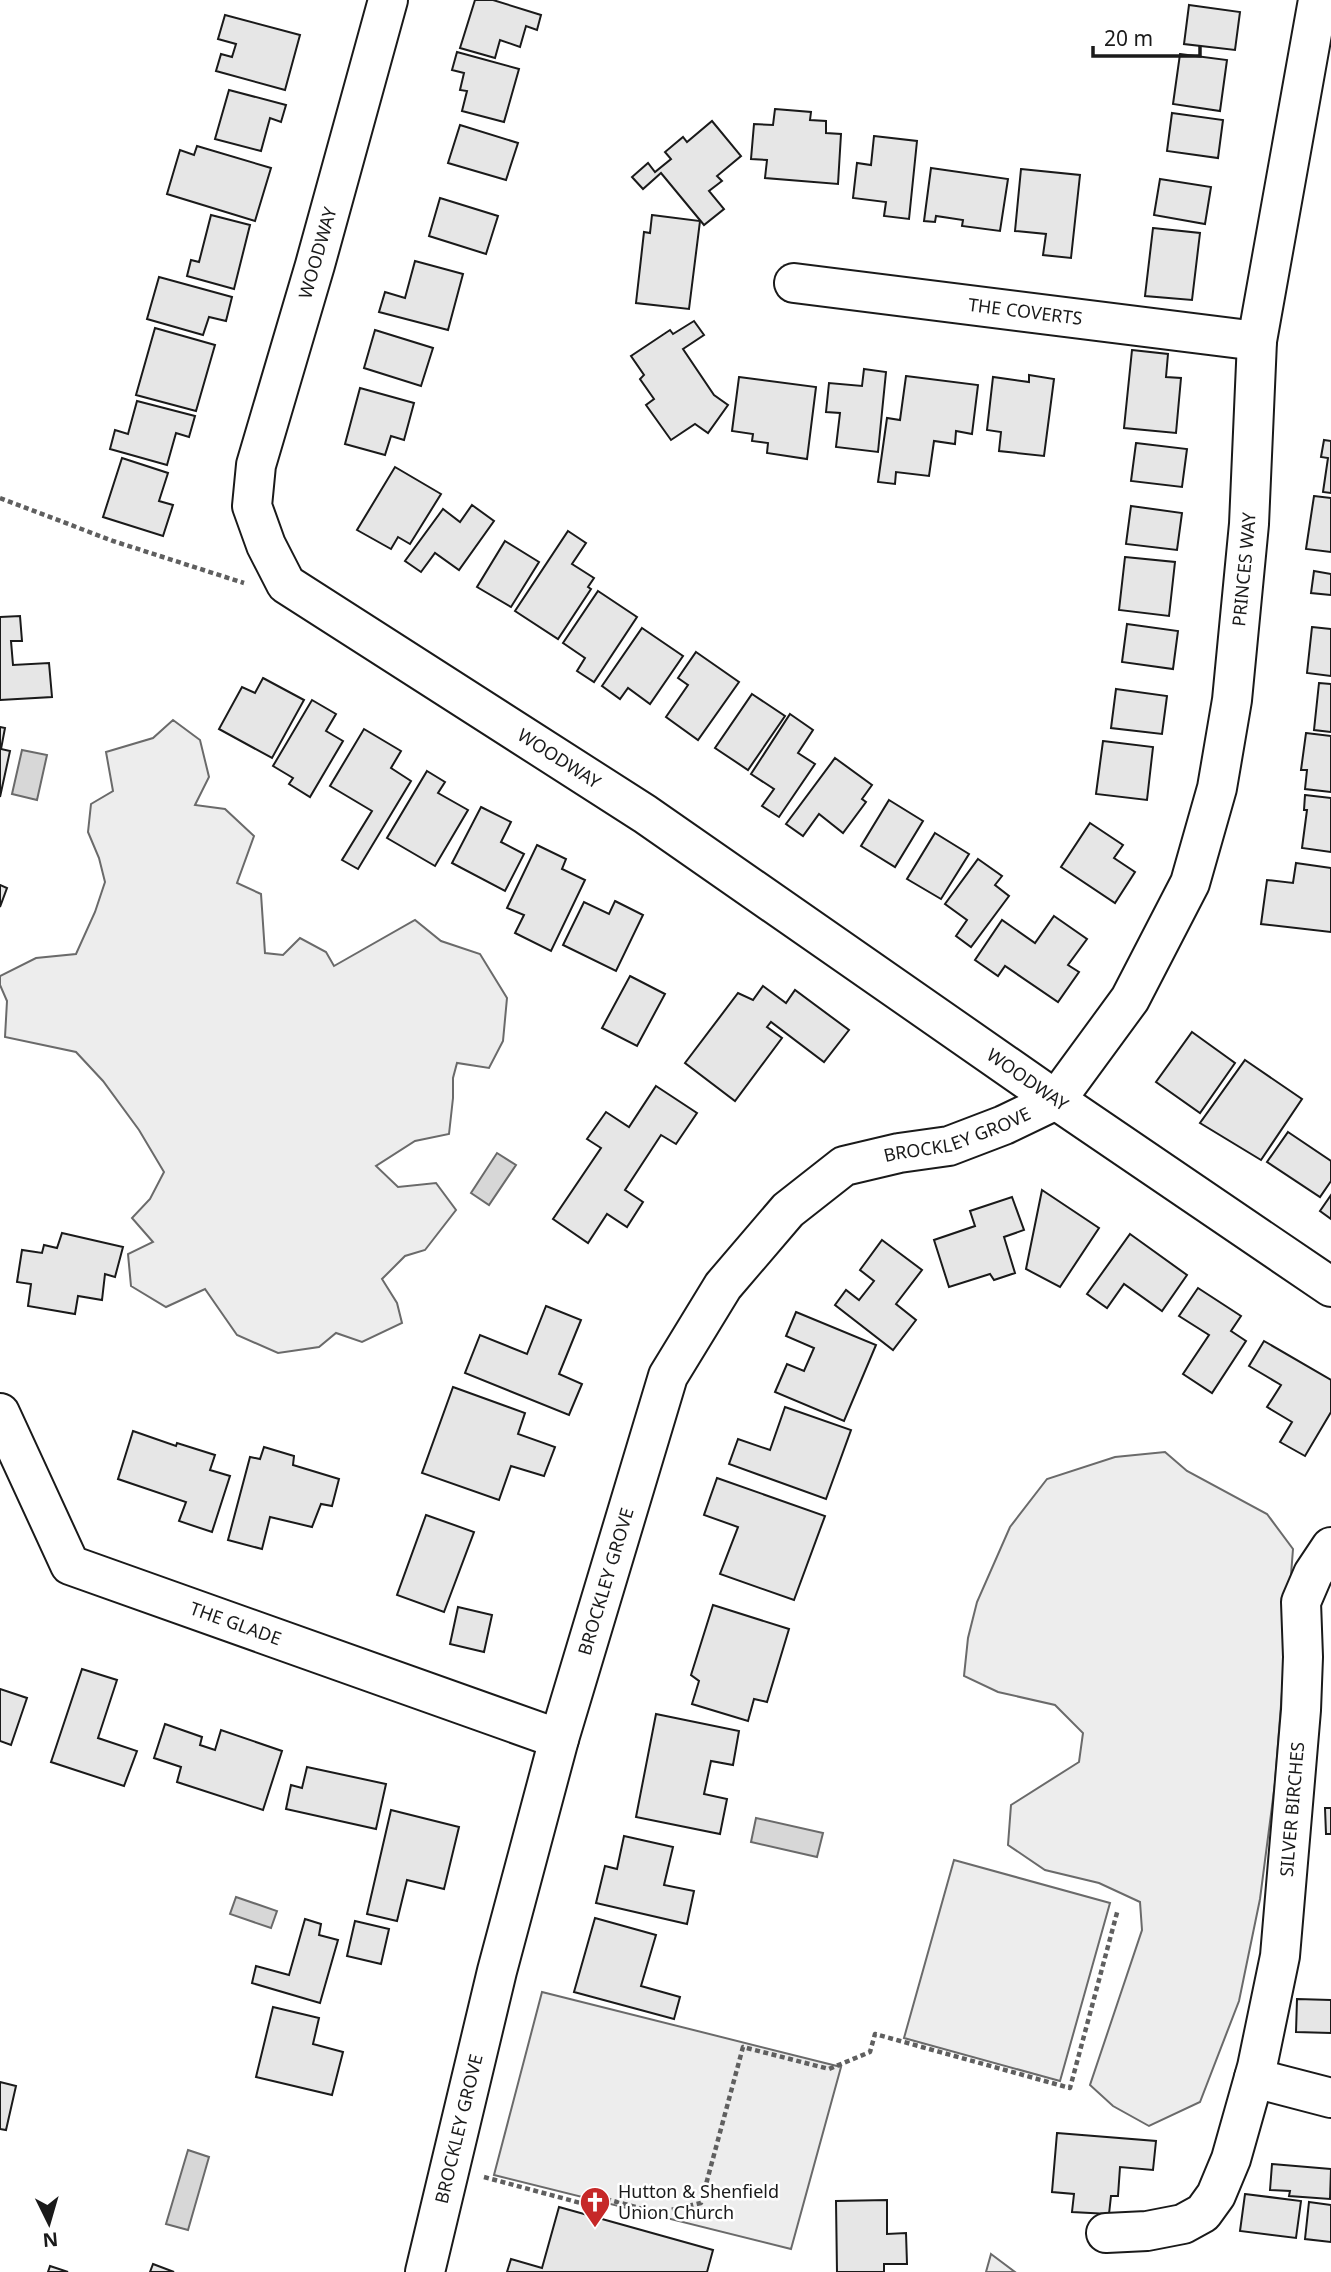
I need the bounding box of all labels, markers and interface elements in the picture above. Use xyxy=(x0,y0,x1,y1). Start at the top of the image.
scale bar xyxy=(1093,14,1200,58)
text: 20 m xyxy=(1104,24,1153,52)
street label: WOODWAY xyxy=(293,203,342,301)
street label: THE COVERTS xyxy=(967,292,1084,330)
street label: PRINCES WAY xyxy=(1226,511,1261,627)
street label: WOODWAY xyxy=(513,722,606,794)
street label: WOODWAY xyxy=(982,1042,1074,1116)
street label: BROCKLEY GROVE xyxy=(881,1101,1034,1167)
street label: BROCKLEY GROVE xyxy=(572,1505,639,1658)
street label: THE GLADE xyxy=(187,1596,285,1650)
street label: SILVER BIRCHES xyxy=(1274,1741,1309,1878)
street label: BROCKLEY GROVE xyxy=(429,2052,488,2206)
place label: Hutton & Shenfield Union Church xyxy=(618,2179,779,2224)
church icon: Hutton & Shenfield Union Church xyxy=(578,2185,612,2229)
north arrow xyxy=(14,2188,84,2258)
text: N xyxy=(42,2226,59,2254)

